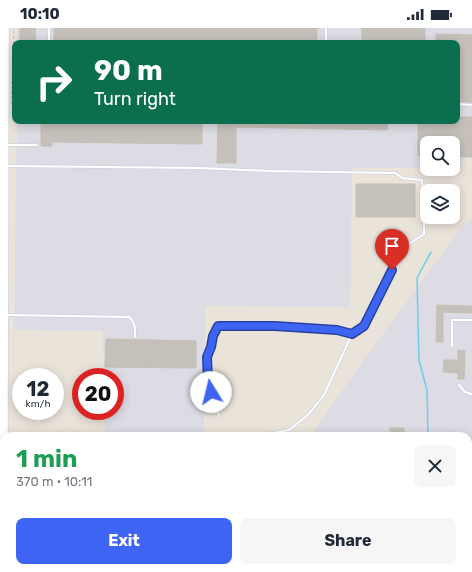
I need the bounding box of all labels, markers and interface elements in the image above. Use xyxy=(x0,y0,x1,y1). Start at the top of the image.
text: 10:10 xyxy=(20,5,60,23)
text: 90 m xyxy=(94,54,163,87)
icon: right xyxy=(28,56,80,108)
text: Turn right xyxy=(94,88,176,110)
map controls xyxy=(420,136,460,224)
button: search xyxy=(420,136,460,176)
button: layers xyxy=(420,184,460,224)
pin xyxy=(375,229,409,270)
icon: arrive xyxy=(381,235,403,257)
speed limit sign: 20 xyxy=(72,368,124,420)
position arrow xyxy=(190,371,232,413)
text: 12 xyxy=(27,377,49,401)
text: km/h xyxy=(26,398,50,410)
text: 1 min xyxy=(16,445,77,473)
button: close xyxy=(414,445,456,487)
text: 370 m · 10:11 xyxy=(16,474,92,489)
button: Exit xyxy=(16,518,232,564)
button: Share xyxy=(240,518,456,564)

